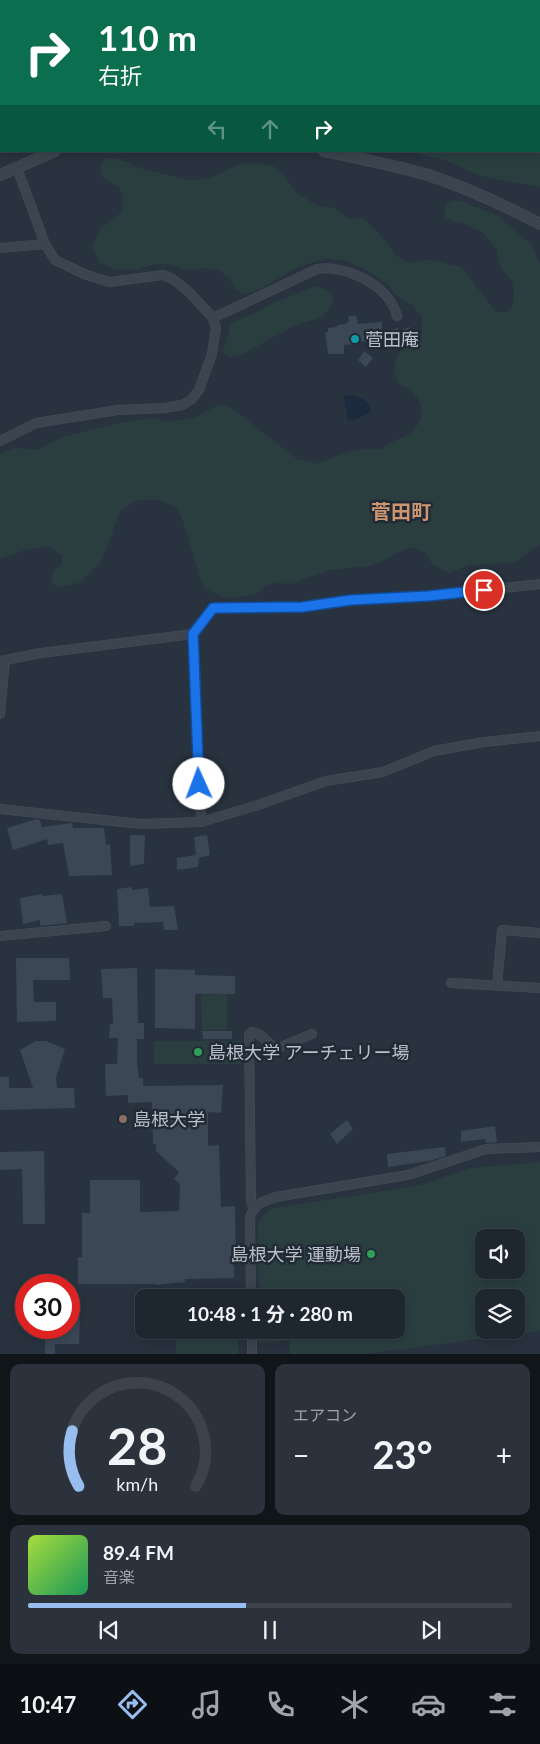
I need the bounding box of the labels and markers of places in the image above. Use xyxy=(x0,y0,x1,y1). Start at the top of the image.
place label: 菅田庵 xyxy=(365,328,419,350)
marker: 菅田庵 xyxy=(349,333,361,345)
pin xyxy=(463,569,505,611)
place label: 島根大学 アーチェリー場 xyxy=(208,1041,410,1063)
marker: 島根大学 アーチェリー場 xyxy=(192,1046,204,1058)
place label: 島根大学 xyxy=(133,1108,205,1130)
marker: 島根大学 xyxy=(117,1113,129,1125)
place label: 島根大学 運動場 xyxy=(230,1243,361,1265)
marker: 島根大学 運動場 xyxy=(365,1248,377,1260)

